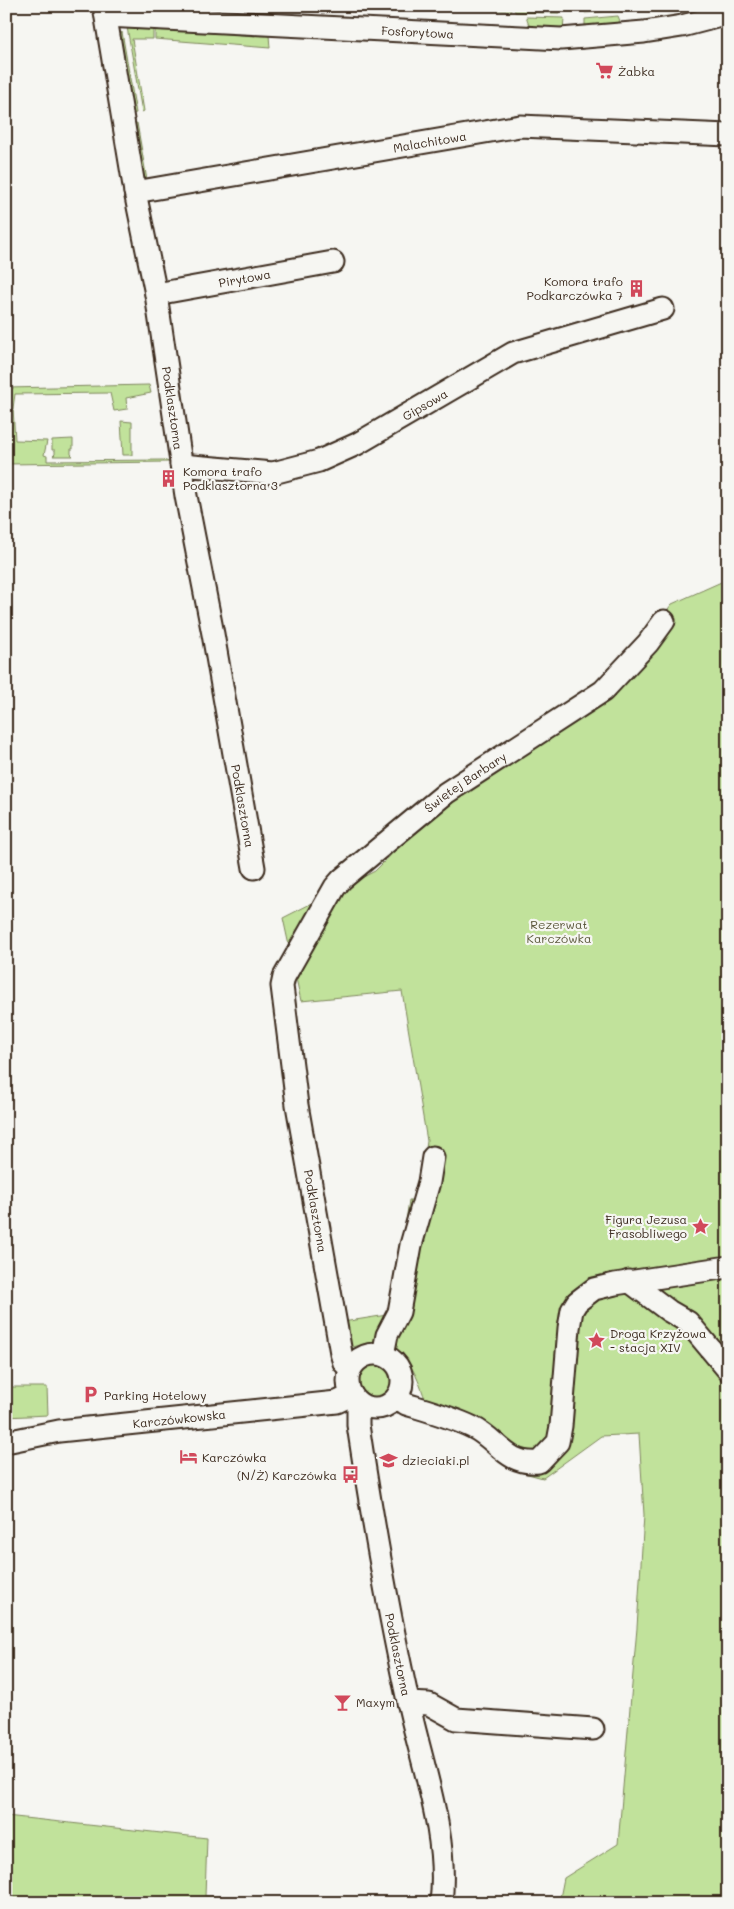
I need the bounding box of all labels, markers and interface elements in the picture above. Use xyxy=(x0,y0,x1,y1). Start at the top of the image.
street label: Fosforytowa xyxy=(381,22,454,42)
supermarket icon: Żabka xyxy=(594,61,614,81)
place label: Żabka xyxy=(618,63,655,79)
street label: Malachitowa xyxy=(392,127,468,156)
street label: Pirytowa xyxy=(217,265,272,291)
place label: Komora trafo Podkarczówka 7 xyxy=(527,273,623,303)
building icon: Komora trafo Podkarczówka 7 xyxy=(627,278,647,298)
street label: Podklasztorna xyxy=(159,365,187,451)
street label: Gipsowa xyxy=(399,385,450,424)
place label: Komora trafo Podklasztorna 3 xyxy=(183,463,278,493)
building icon: Komora trafo Podklasztorna 3 xyxy=(159,468,179,488)
street label: Świętej Barbary xyxy=(421,748,509,816)
street label: Podklasztorna xyxy=(228,763,258,849)
park label: Rezerwat Karczówka xyxy=(527,916,591,946)
street label: Podklasztorna xyxy=(301,1168,331,1254)
place label: Figura Jezusa Frasobliwego xyxy=(605,1211,687,1241)
place icon: Figura Jezusa Frasobliwego xyxy=(691,1216,711,1236)
place label: Droga Krzyżowa - stacja XIV xyxy=(610,1325,706,1355)
place icon: Droga Krzyżowa - stacja XIV xyxy=(586,1330,606,1350)
parking icon: Parking Hotelowy xyxy=(80,1385,100,1405)
place label: Parking Hotelowy xyxy=(104,1387,206,1403)
street label: Karczówkowska xyxy=(132,1406,227,1431)
hotel icon: Karczówka xyxy=(178,1447,198,1467)
place label: Karczówka xyxy=(202,1449,267,1465)
school or university icon: dzieciaki.pl xyxy=(378,1450,398,1470)
place label: dzieciaki.pl xyxy=(402,1452,470,1468)
bus stop icon: (N/Ż) Karczówka xyxy=(341,1465,361,1485)
place label: (N/Ż) Karczówka xyxy=(237,1467,337,1483)
street label: Podklasztorna xyxy=(382,1612,415,1697)
bar icon: Maxym xyxy=(332,1692,352,1712)
place label: Maxym xyxy=(356,1694,395,1710)

